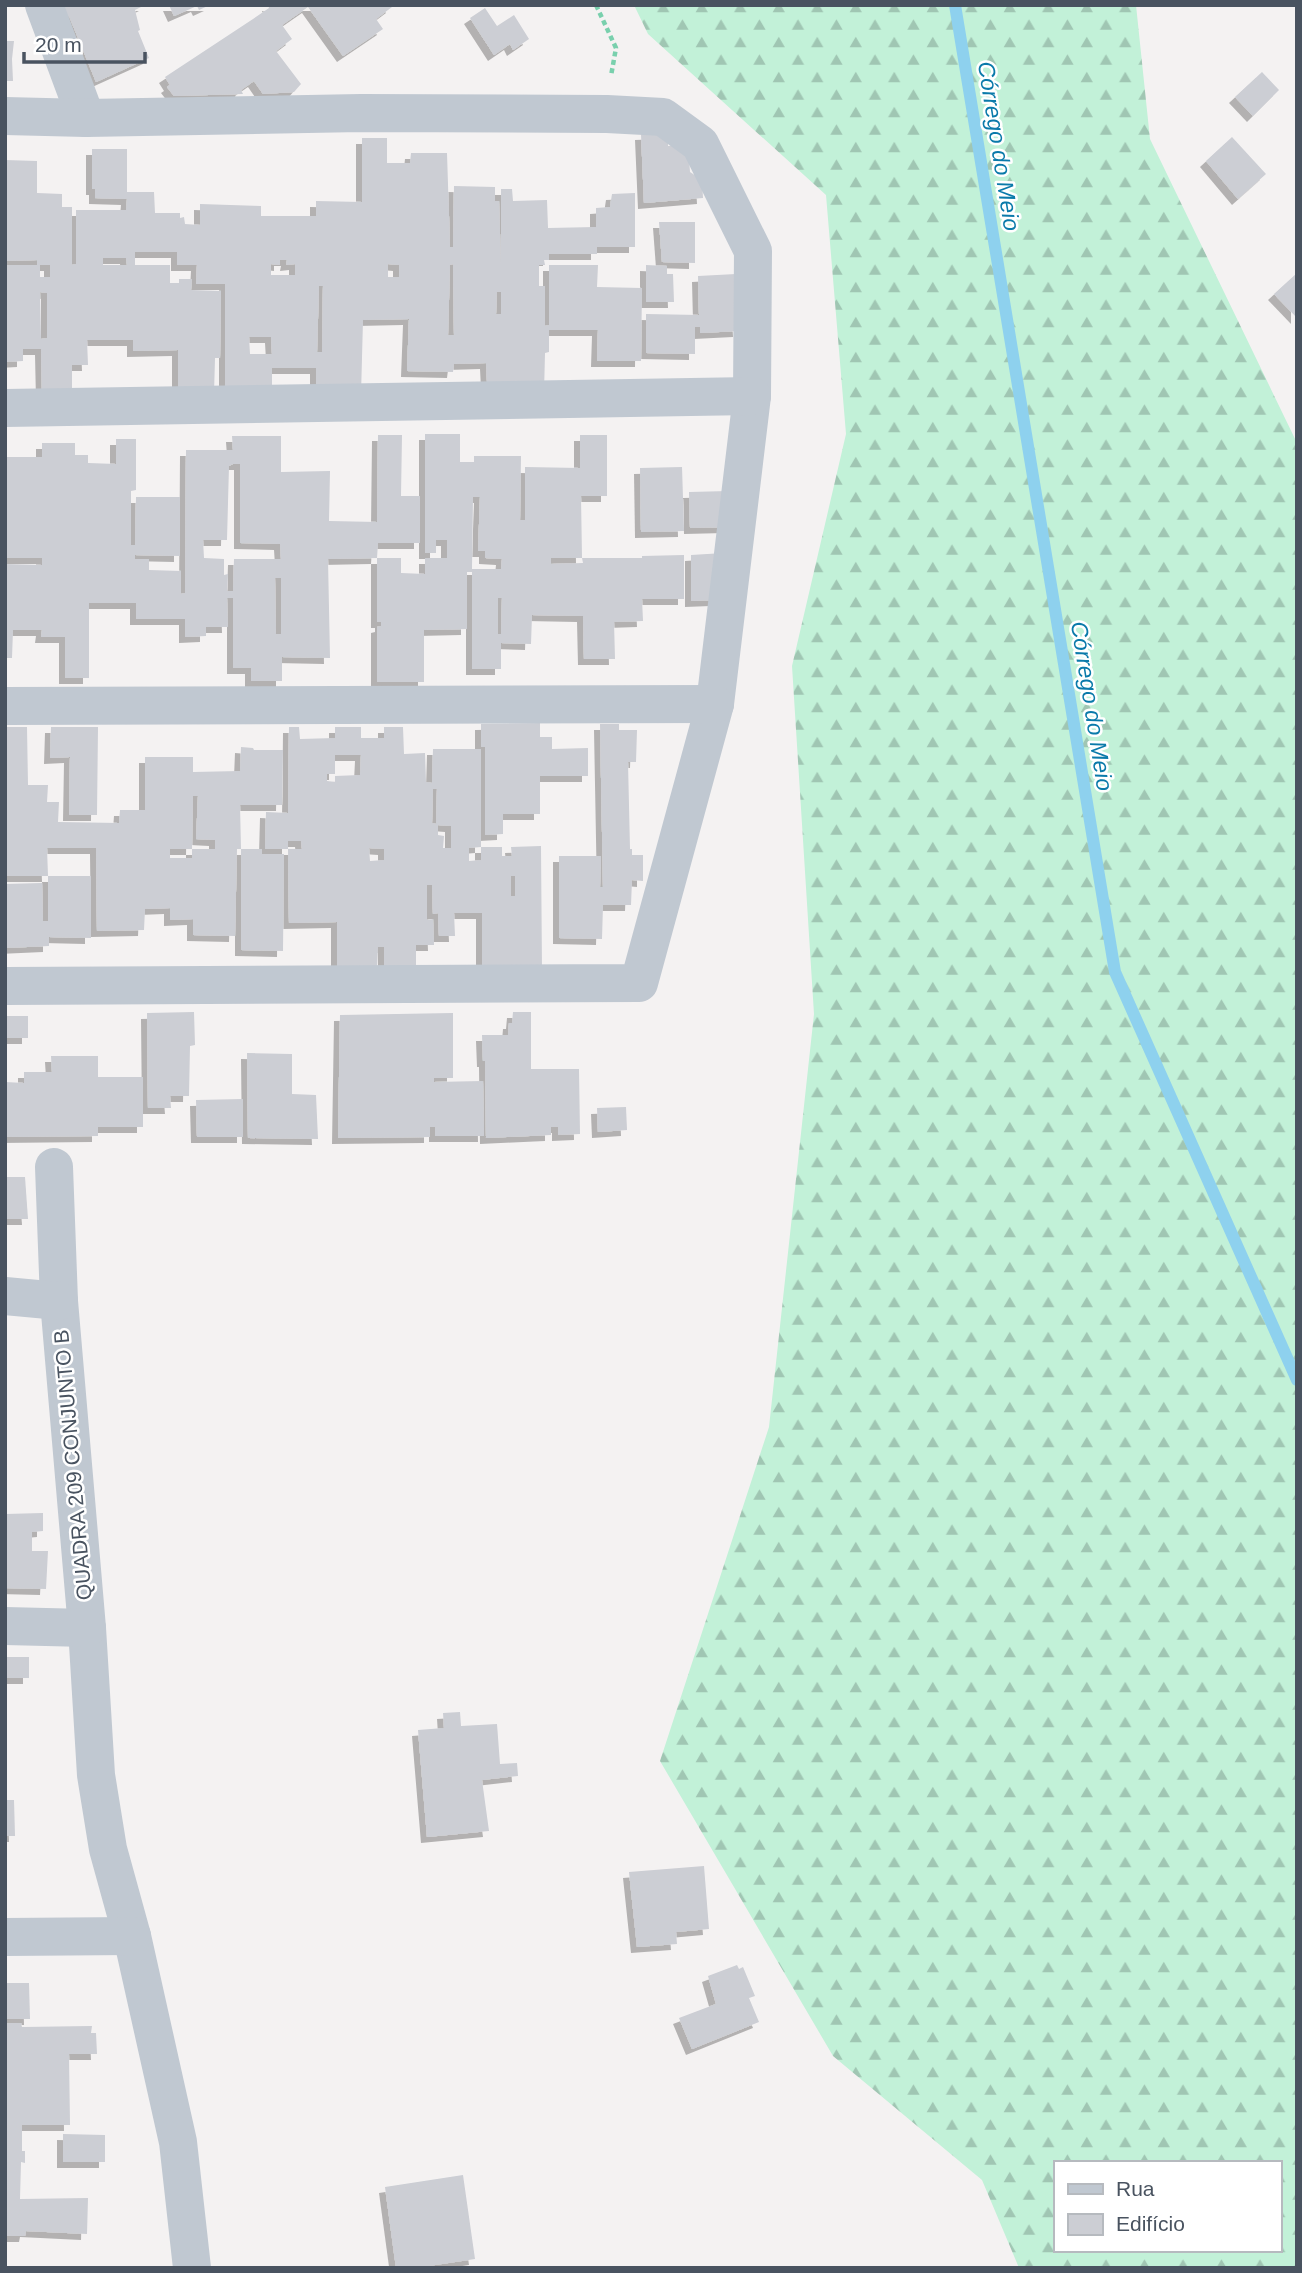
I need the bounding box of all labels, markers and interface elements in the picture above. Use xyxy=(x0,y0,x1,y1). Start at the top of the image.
scale bar xyxy=(24,21,145,65)
text: 20 m xyxy=(35,33,82,56)
water label: Córrego do Meio xyxy=(973,59,1025,233)
water label: Córrego do Meio xyxy=(1066,619,1118,793)
street label: QUADRA 209 CONJUNTO B xyxy=(49,1329,96,1601)
legend xyxy=(1054,2161,1281,2252)
text: Rua xyxy=(1116,2177,1155,2200)
text: Edifício xyxy=(1116,2212,1185,2235)

